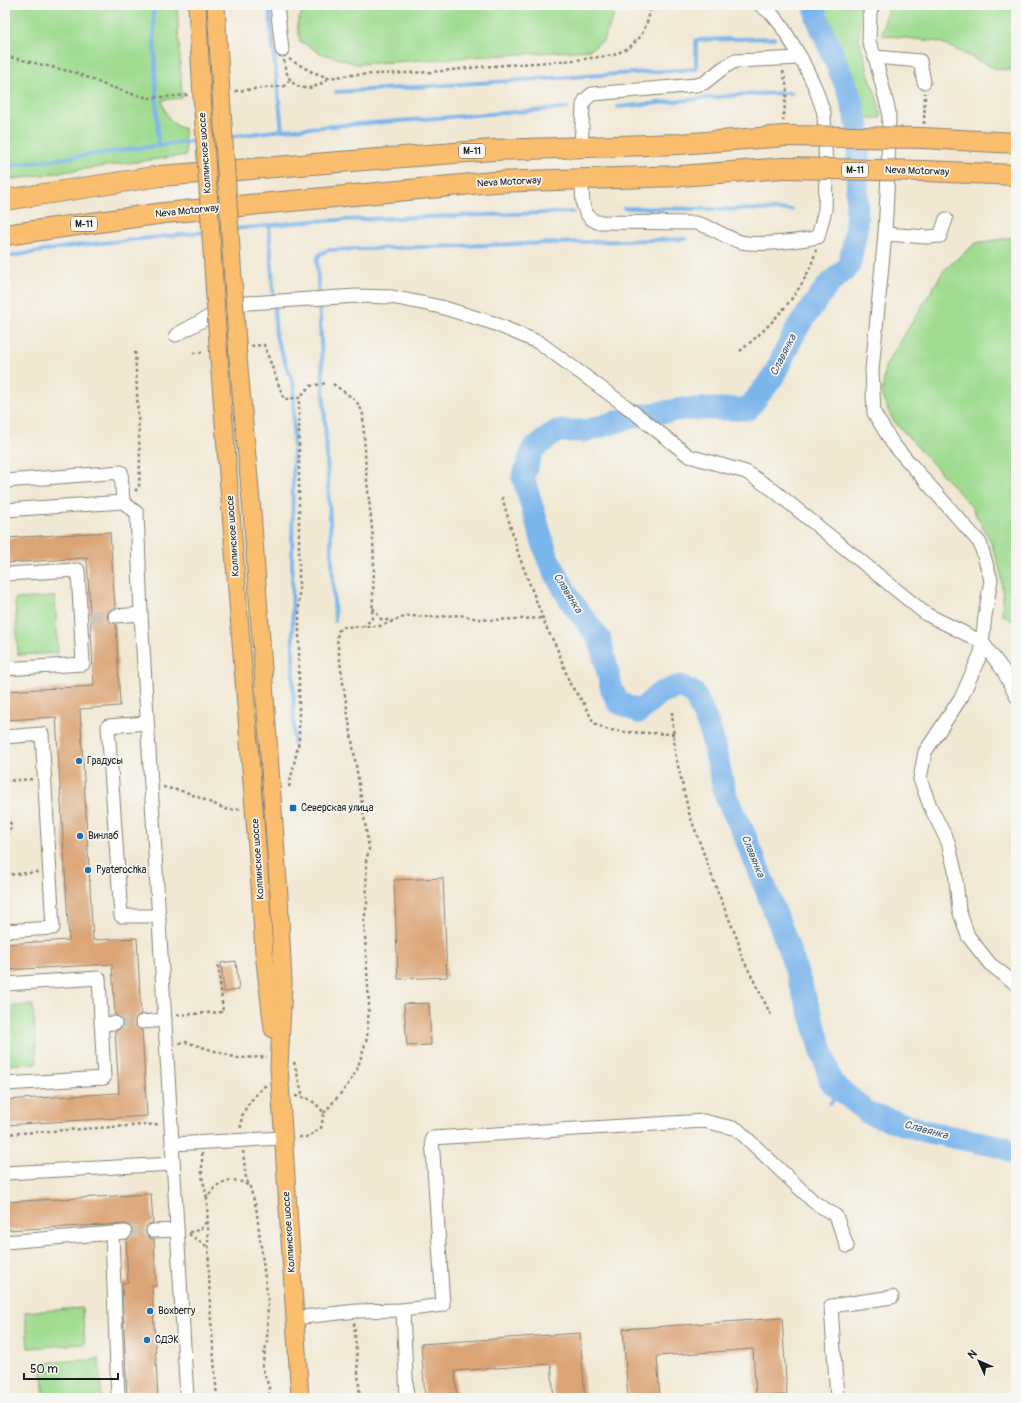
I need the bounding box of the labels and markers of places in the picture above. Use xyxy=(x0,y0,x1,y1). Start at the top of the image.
place label: Градусы xyxy=(87,755,123,767)
marker: Градусы xyxy=(74,756,84,766)
place label: Северская улица xyxy=(301,802,374,814)
marker: Северская улица xyxy=(288,803,298,813)
place label: Винлаб xyxy=(88,830,119,842)
marker: Винлаб xyxy=(75,831,85,841)
place label: Pyaterochka xyxy=(96,864,147,876)
marker: Pyaterochka xyxy=(83,865,93,875)
place label: Boxberry xyxy=(158,1305,196,1317)
marker: Boxberry xyxy=(145,1306,155,1316)
place label: СДЭК xyxy=(155,1334,179,1346)
marker: СДЭК xyxy=(142,1335,152,1345)

